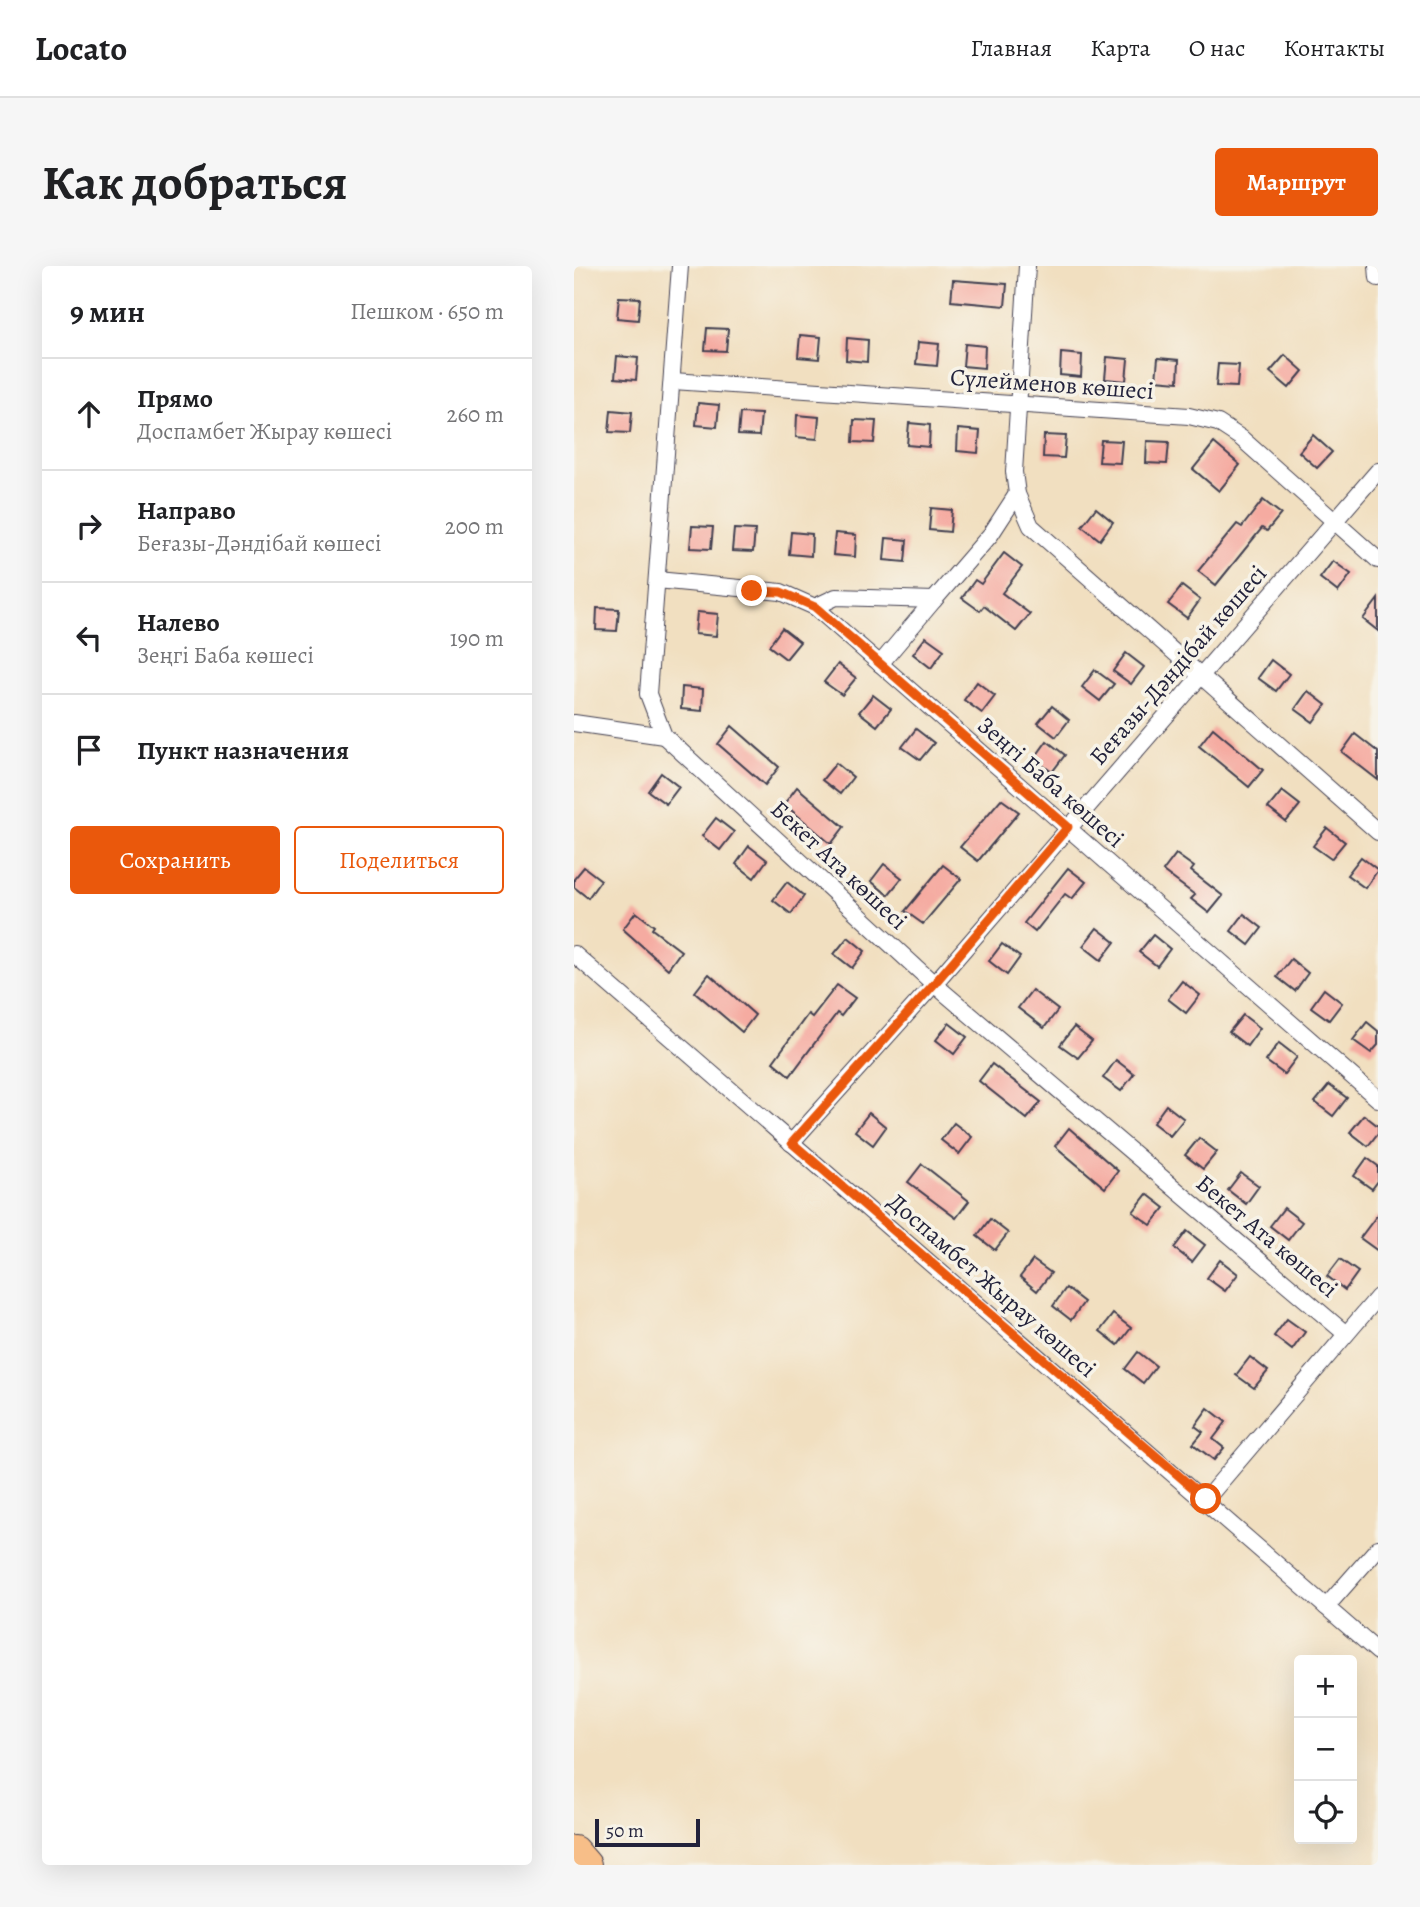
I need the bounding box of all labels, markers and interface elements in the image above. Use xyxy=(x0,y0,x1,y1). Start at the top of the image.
text: Locato xyxy=(35,26,127,71)
text: Главная xyxy=(971,32,1052,64)
text: Карта xyxy=(1090,32,1151,64)
text: О нас xyxy=(1189,32,1245,64)
text: Контакты xyxy=(1283,32,1385,64)
button: Маршрут xyxy=(1215,148,1378,216)
text: Как добраться xyxy=(42,149,348,216)
text: 9 мин xyxy=(70,292,145,332)
text: Пешком · 650 m xyxy=(350,296,504,327)
street label: Сүлейменов көшесі xyxy=(949,361,1155,407)
text: Прямо xyxy=(137,381,213,416)
icon: ahead xyxy=(70,395,108,433)
text: 260 m xyxy=(446,399,504,430)
text: Доспамбет Жырау көшесі xyxy=(137,416,392,447)
text: Направо xyxy=(137,493,236,528)
icon: right xyxy=(70,507,108,545)
text: 200 m xyxy=(445,511,504,542)
text: Беғазы-Дәндібай көшесі xyxy=(137,528,381,559)
street label: Беғазы-Дәндібай көшесі xyxy=(1082,558,1274,772)
route end xyxy=(736,575,767,606)
text: Налево xyxy=(137,605,220,640)
icon: left xyxy=(70,619,108,657)
text: 190 m xyxy=(450,623,504,654)
text: Зеңгі Баба көшесі xyxy=(137,640,314,671)
street label: Зеңгі Баба көшесі xyxy=(971,709,1131,855)
icon: arrive xyxy=(70,731,108,769)
text: Пункт назначения xyxy=(137,733,349,768)
street label: Бекет Ата көшесі xyxy=(764,793,914,937)
button: Сохранить xyxy=(70,826,280,894)
button: Поделиться xyxy=(294,826,504,894)
street label: Бекет Ата көшесі xyxy=(1189,1167,1345,1305)
street label: Доспамбет Жырау көшесі xyxy=(881,1186,1103,1384)
route start xyxy=(1190,1483,1221,1514)
map controls xyxy=(1294,1655,1357,1844)
button: + xyxy=(1294,1655,1357,1718)
button: − xyxy=(1294,1718,1357,1781)
button: locate xyxy=(1294,1781,1357,1844)
scale bar xyxy=(595,1816,700,1848)
text: 50 m xyxy=(606,1818,644,1844)

